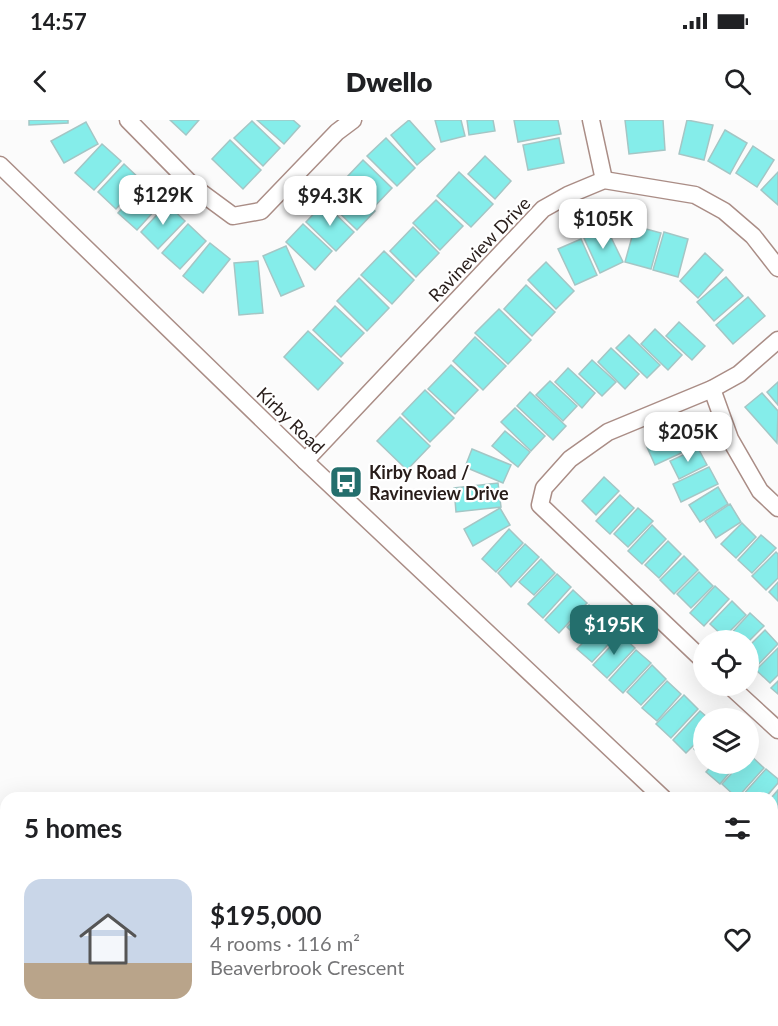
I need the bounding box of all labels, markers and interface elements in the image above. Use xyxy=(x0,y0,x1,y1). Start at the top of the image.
text: 14:57 xyxy=(30,8,87,35)
icon: back xyxy=(24,65,57,98)
text: Dwello xyxy=(346,65,432,98)
icon: search xyxy=(721,65,754,98)
pin: $129K xyxy=(121,175,205,226)
pin: $94.3K xyxy=(281,176,379,227)
text: $129K xyxy=(133,182,193,206)
text: $94.3K xyxy=(298,183,362,207)
street label: Ravineview Drive xyxy=(423,192,535,306)
pin: $105K xyxy=(561,199,645,250)
text: $105K xyxy=(573,206,633,230)
street label: Kirby Road xyxy=(252,382,330,458)
pin: $205K xyxy=(646,412,730,463)
text: $205K xyxy=(658,419,718,443)
place label: Kirby Road / Ravineview Drive xyxy=(369,461,509,504)
bus stop icon: Kirby Road / Ravineview Drive xyxy=(328,464,364,500)
pin: $195K xyxy=(572,605,656,656)
text: $195K xyxy=(584,612,644,636)
map controls xyxy=(693,630,759,774)
button: locate xyxy=(693,630,759,696)
button: layers xyxy=(693,708,759,774)
text: 5 homes xyxy=(24,812,122,844)
icon: filters xyxy=(721,812,754,845)
text: $195,000 xyxy=(210,899,322,931)
icon: home xyxy=(72,903,144,975)
icon: heart xyxy=(721,923,754,956)
text: 4 rooms · 116 m² xyxy=(210,931,360,955)
text: Beaverbrook Crescent xyxy=(210,955,405,979)

